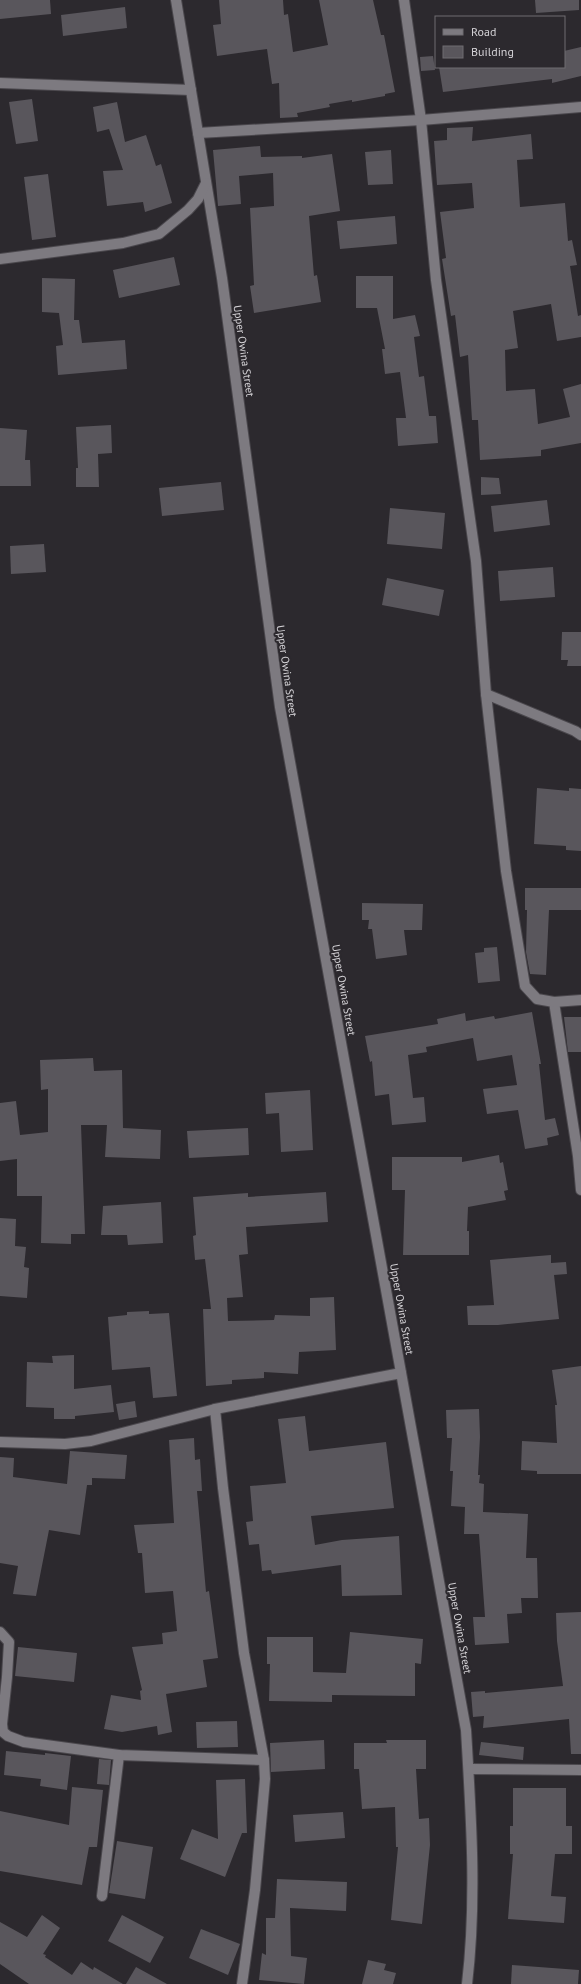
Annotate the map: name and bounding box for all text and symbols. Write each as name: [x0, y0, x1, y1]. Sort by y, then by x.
legend: [435, 16, 565, 68]
text: Road: [471, 24, 496, 39]
text: Building: [471, 44, 514, 59]
street label: Upper Owina Street: [231, 304, 257, 398]
street label: Upper Owina Street: [274, 624, 300, 718]
street label: Upper Owina Street: [329, 943, 359, 1037]
street label: Upper Owina Street: [387, 1262, 417, 1356]
street label: Upper Owina Street: [445, 1581, 475, 1675]

